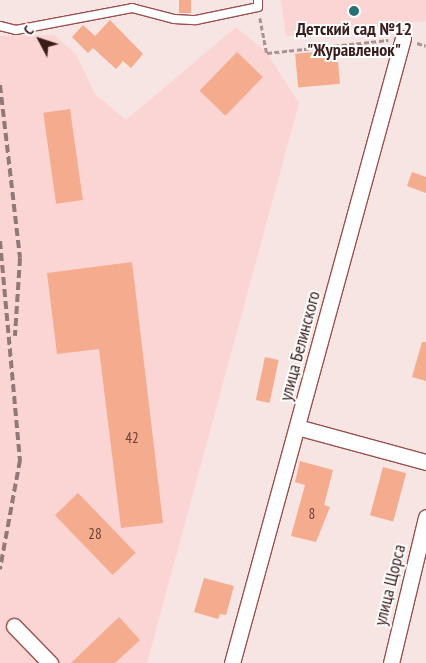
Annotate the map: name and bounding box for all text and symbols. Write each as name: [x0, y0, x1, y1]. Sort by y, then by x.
marker: Детский сад №12 "Журавленок": [348, 5, 360, 17]
north arrow: [15, 15, 65, 65]
place label: Детский сад №12 "Журавленок": [296, 19, 412, 62]
text: С: [20, 22, 37, 39]
street label: улица Белинского: [275, 289, 325, 403]
house number: 42: [125, 429, 139, 447]
house number: 8: [309, 505, 315, 523]
house number: 28: [88, 525, 102, 543]
street label: улица Щорса: [369, 542, 411, 628]

